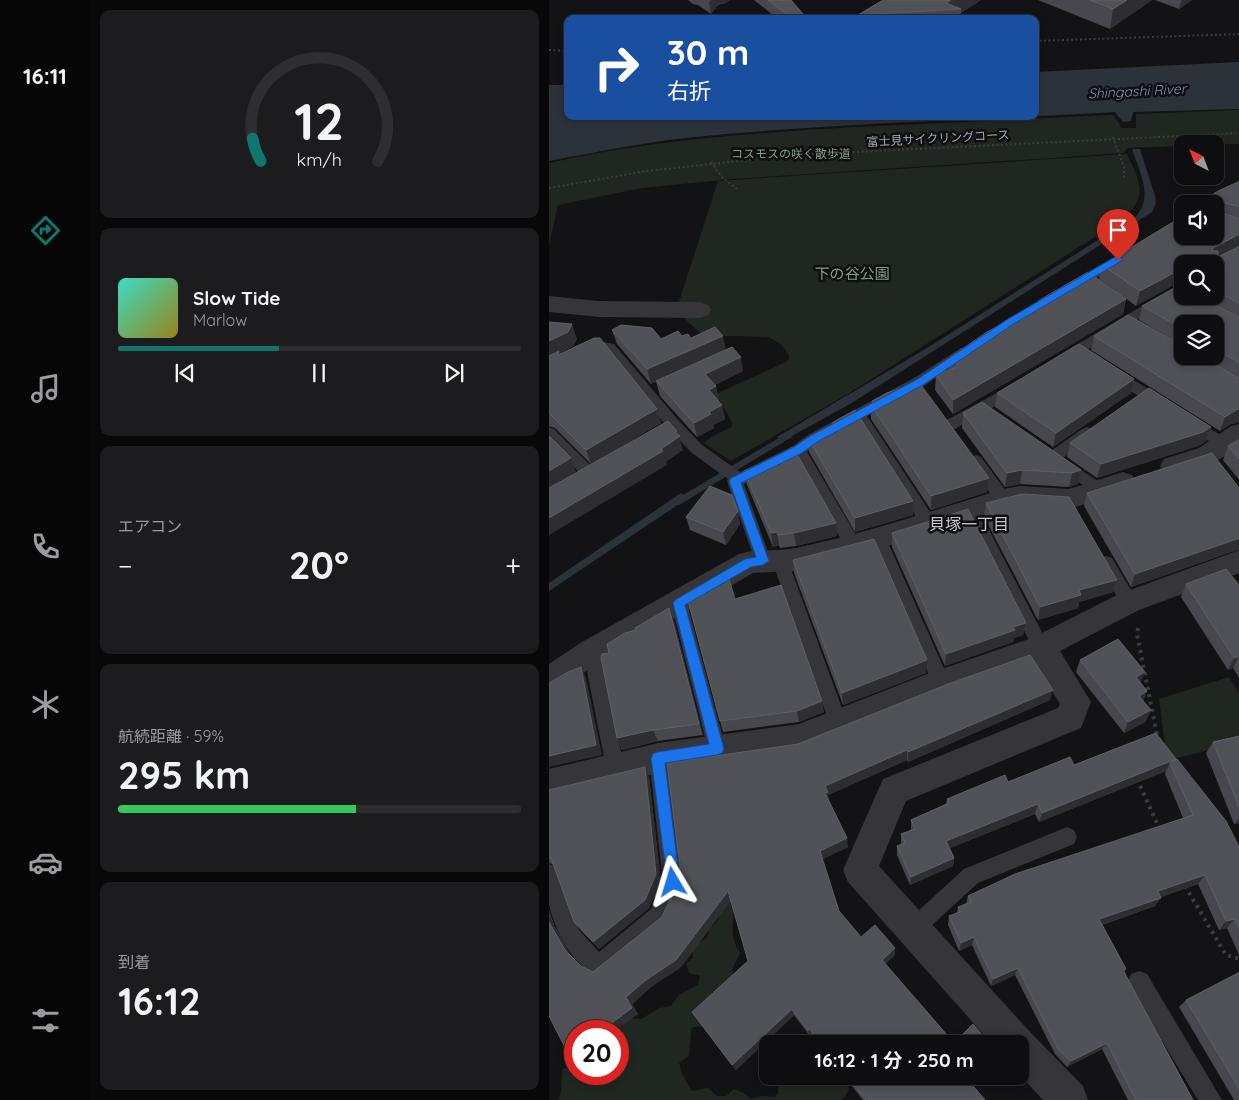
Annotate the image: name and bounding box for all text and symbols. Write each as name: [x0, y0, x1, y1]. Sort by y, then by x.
text: 30 m: [667, 30, 749, 74]
icon: right: [584, 35, 649, 100]
text: 16:11: [23, 62, 67, 90]
text: 右折: [667, 77, 711, 105]
water label: Shingashi River: [1087, 79, 1188, 103]
text: 12: [295, 88, 344, 153]
street label: 富士見サイクリングコース: [866, 127, 1010, 149]
north arrow: [1174, 135, 1224, 185]
map controls: [1174, 135, 1224, 365]
park label: コスモスの咲く散歩道: [731, 146, 851, 161]
text: km/h: [297, 148, 342, 170]
button: sound: [1174, 195, 1224, 245]
pin: [1097, 209, 1139, 260]
icon: directions: [28, 213, 63, 248]
icon: arrive: [1104, 216, 1132, 244]
button: search: [1174, 255, 1224, 305]
park label: 下の谷公園: [814, 264, 890, 283]
text: Slow Tide: [193, 286, 281, 310]
text: Marlow: [193, 310, 247, 330]
button: layers: [1174, 315, 1224, 365]
icon: previous: [171, 359, 199, 387]
icon: pause: [305, 359, 333, 387]
icon: next: [440, 359, 468, 387]
icon: music: [28, 371, 63, 406]
district label: 貝塚一丁目: [929, 514, 1009, 534]
text: エアコン: [118, 516, 182, 536]
icon: phone: [28, 529, 63, 564]
text: 20°: [289, 541, 349, 589]
text: −: [118, 548, 133, 583]
text: +: [505, 548, 521, 583]
icon: climate: [28, 687, 63, 722]
text: 航続距離 · 59%: [118, 726, 224, 746]
text: 295 km: [118, 751, 250, 799]
icon: car: [28, 845, 63, 880]
position arrow: [646, 855, 698, 907]
text: 到着: [118, 952, 150, 972]
text: 16:12: [118, 977, 201, 1025]
icon: filters: [28, 1003, 63, 1038]
speed limit sign: 20: [564, 1020, 629, 1085]
text: 16:12 · 1 分 · 250 m: [815, 1048, 973, 1072]

